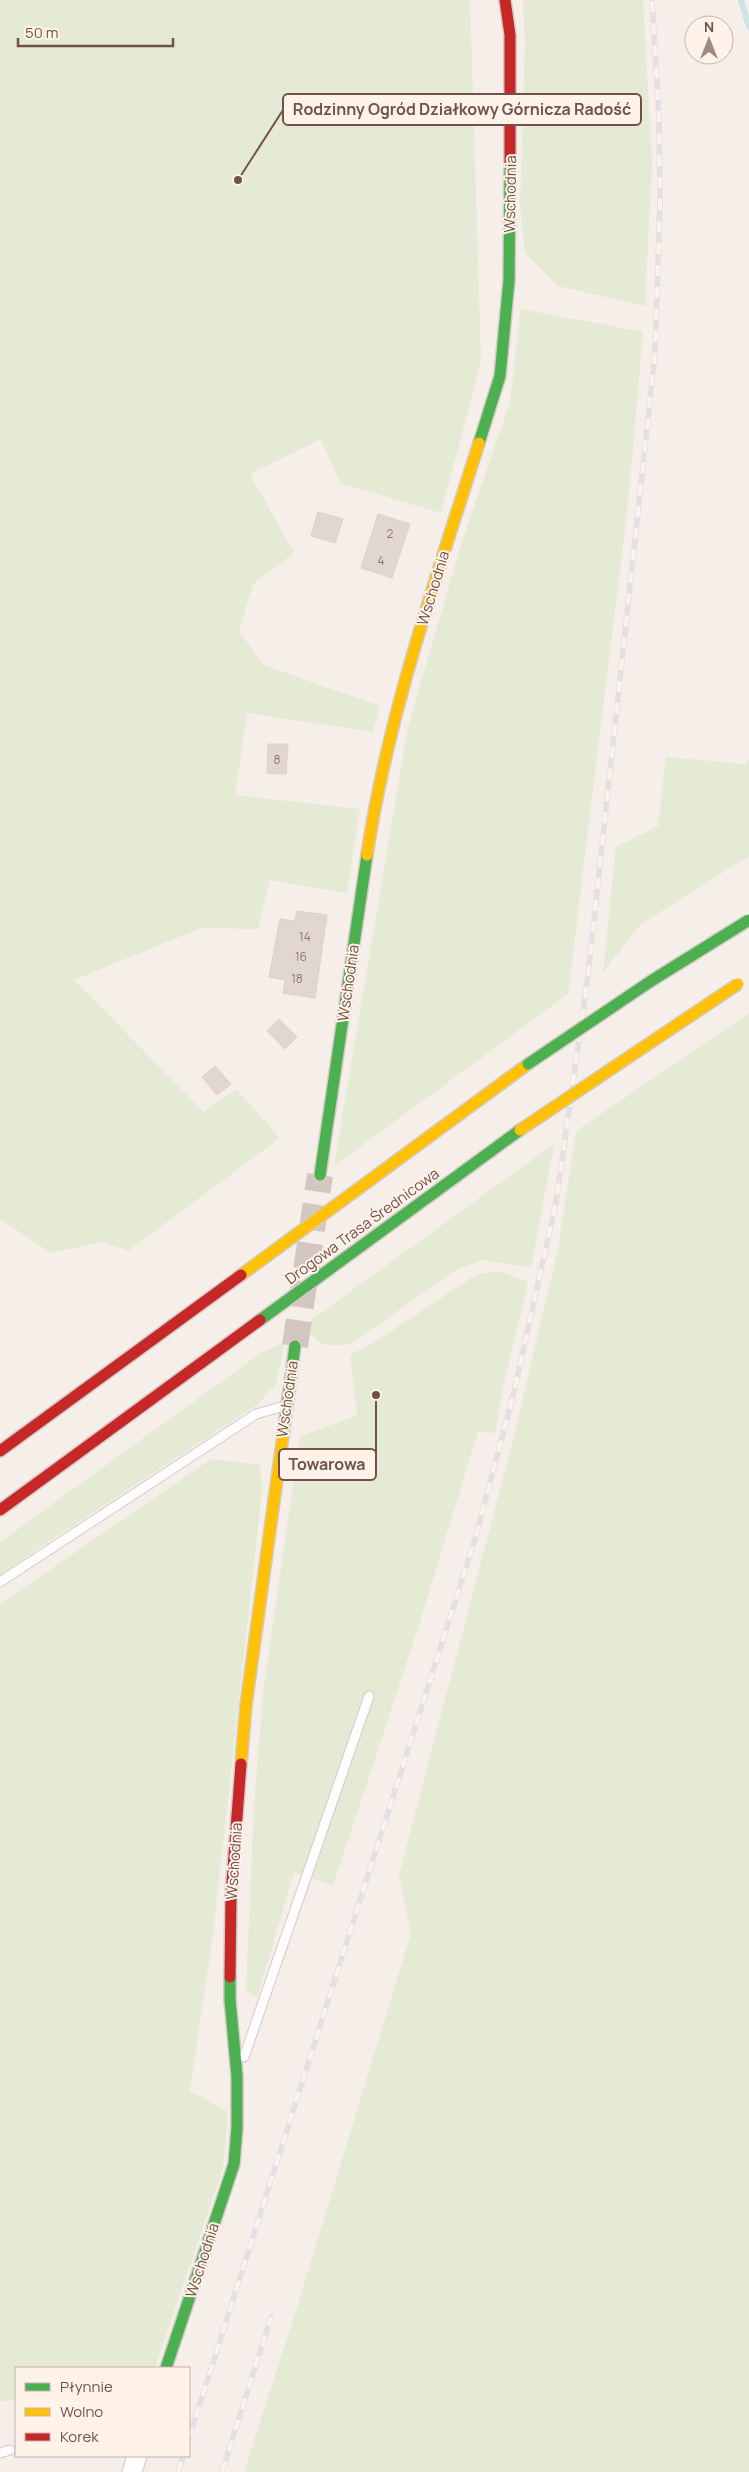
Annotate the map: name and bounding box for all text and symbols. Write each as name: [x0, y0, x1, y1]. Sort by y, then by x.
scale bar: [18, 15, 172, 47]
north arrow: [684, 15, 734, 65]
text: N: [704, 17, 714, 36]
text: 50 m: [25, 22, 59, 43]
callout: Rodzinny Ogród Działkowy Górnicza Radość: [283, 94, 641, 125]
text: Rodzinny Ogród Działkowy Górnicza Radość: [293, 98, 631, 120]
street label: Wschodnia: [499, 155, 521, 233]
house number: 2: [387, 525, 394, 542]
street label: Wschodnia: [412, 548, 454, 628]
house number: 4: [377, 552, 385, 569]
house number: 8: [274, 751, 281, 768]
house number: 14: [299, 928, 311, 945]
street label: Wschodnia: [332, 943, 364, 1023]
house number: 16: [295, 948, 307, 965]
house number: 18: [291, 970, 303, 987]
street label: Drogowa Trasa Średnicowa: [281, 1163, 443, 1289]
street label: Wschodnia: [271, 1359, 303, 1439]
callout: Towarowa: [279, 1449, 376, 1480]
text: Towarowa: [289, 1453, 365, 1475]
street label: Wschodnia: [221, 1822, 247, 1900]
street label: Wschodnia: [180, 2220, 224, 2300]
legend: [15, 2367, 190, 2457]
text: Płynnie: [60, 2376, 113, 2397]
text: Wolno: [60, 2401, 103, 2422]
text: Korek: [60, 2426, 99, 2447]

